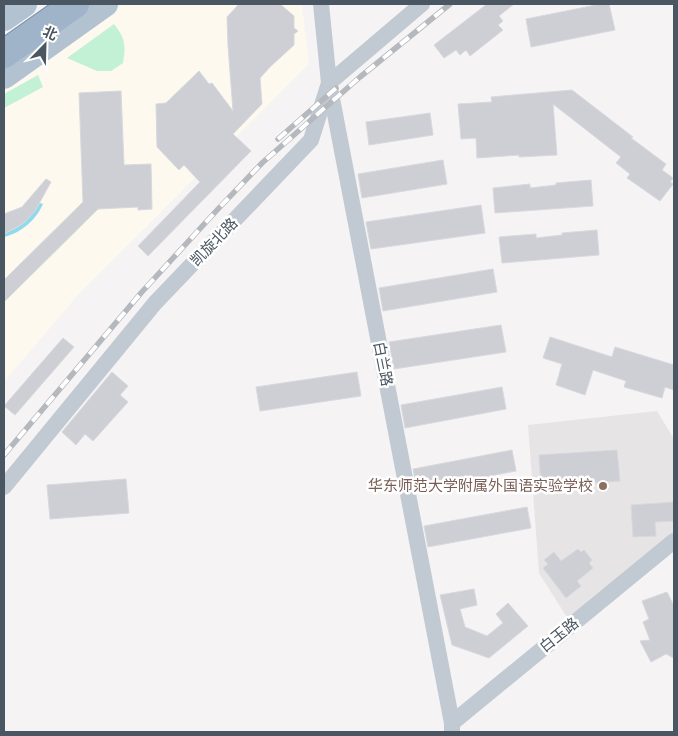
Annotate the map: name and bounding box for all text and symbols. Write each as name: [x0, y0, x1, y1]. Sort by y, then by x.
north arrow: [20, 20, 70, 70]
text: 北: [40, 22, 60, 44]
street label: 凯旋北路: [186, 213, 242, 271]
street label: 白兰路: [369, 340, 397, 388]
place label: 华东师范大学附属外国语实验学校: [368, 476, 593, 496]
marker: 华东师范大学附属外国语实验学校: [597, 480, 609, 492]
street label: 白玉路: [535, 613, 583, 657]

